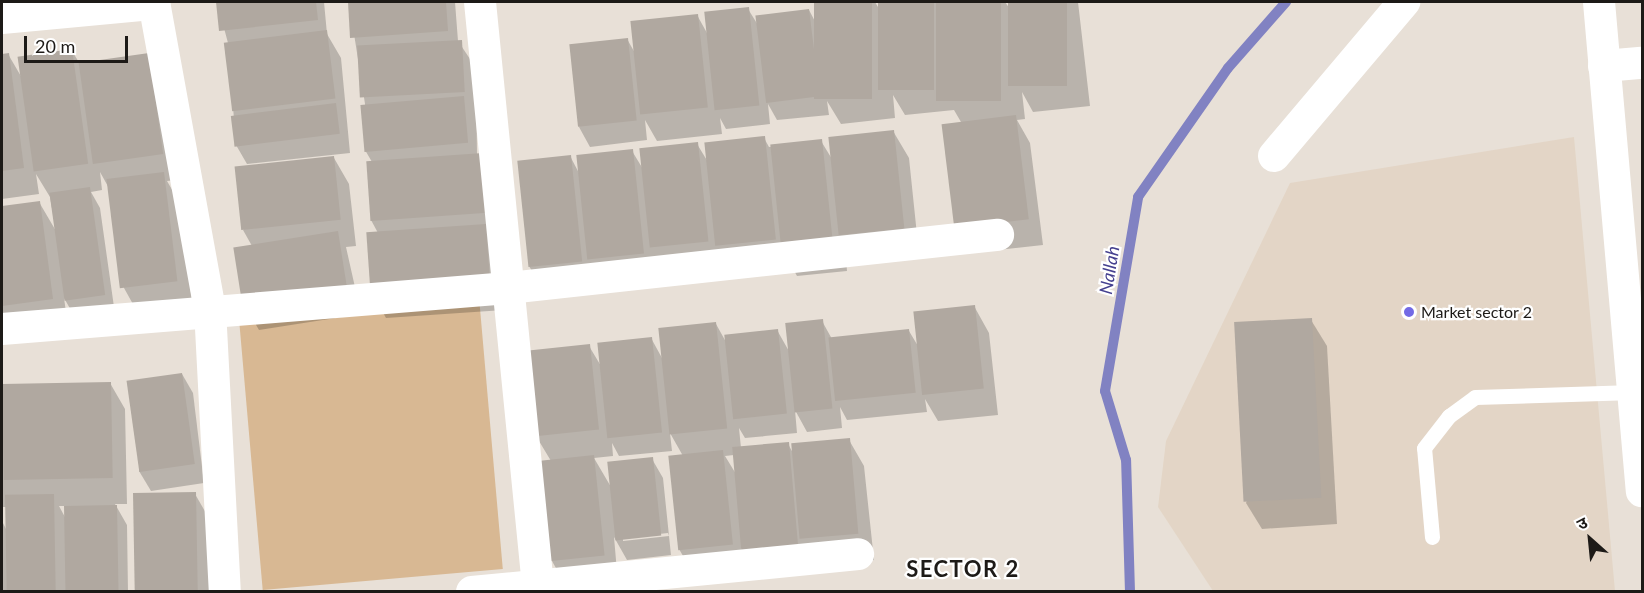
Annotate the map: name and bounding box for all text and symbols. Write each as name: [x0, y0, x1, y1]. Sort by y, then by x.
scale bar: [27, 24, 130, 62]
text: 20 m: [35, 35, 75, 57]
water label: Nallah: [1095, 244, 1123, 296]
place label: Market sector 2: [1421, 302, 1532, 322]
marker: Market sector 2: [1402, 305, 1416, 319]
north arrow: [1560, 509, 1620, 569]
text: उ: [1573, 512, 1590, 533]
district label: SECTOR 2: [906, 556, 1020, 582]

